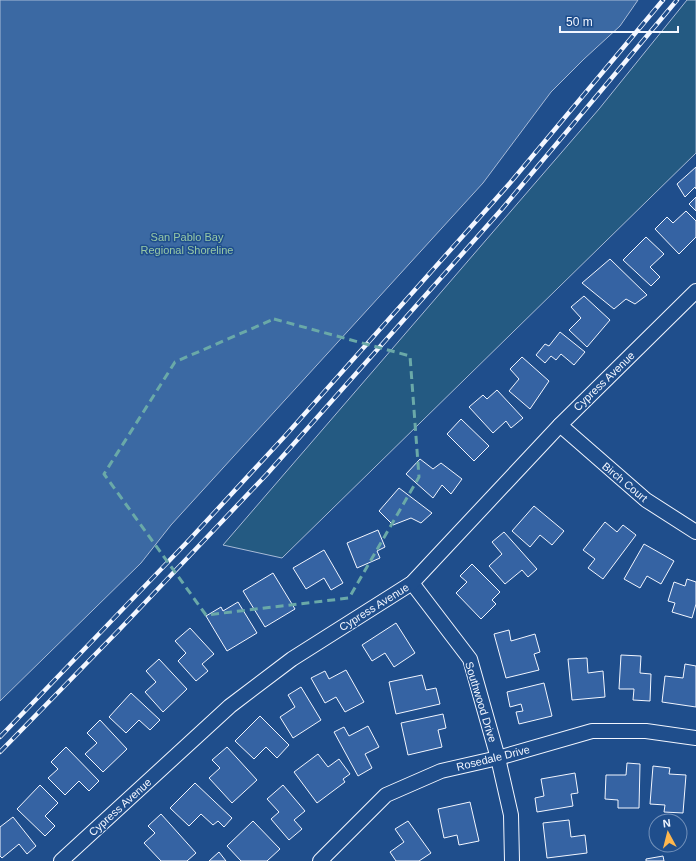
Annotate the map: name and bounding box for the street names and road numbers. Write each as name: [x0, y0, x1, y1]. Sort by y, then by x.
street label: Cypress Avenue: [571, 349, 637, 413]
street label: Birch Court: [600, 460, 650, 504]
street label: Cypress Avenue: [337, 581, 411, 633]
street label: Southwood Drive: [463, 660, 499, 744]
street label: Rosedale Drive: [455, 743, 531, 773]
street label: Cypress Avenue: [86, 776, 154, 838]

